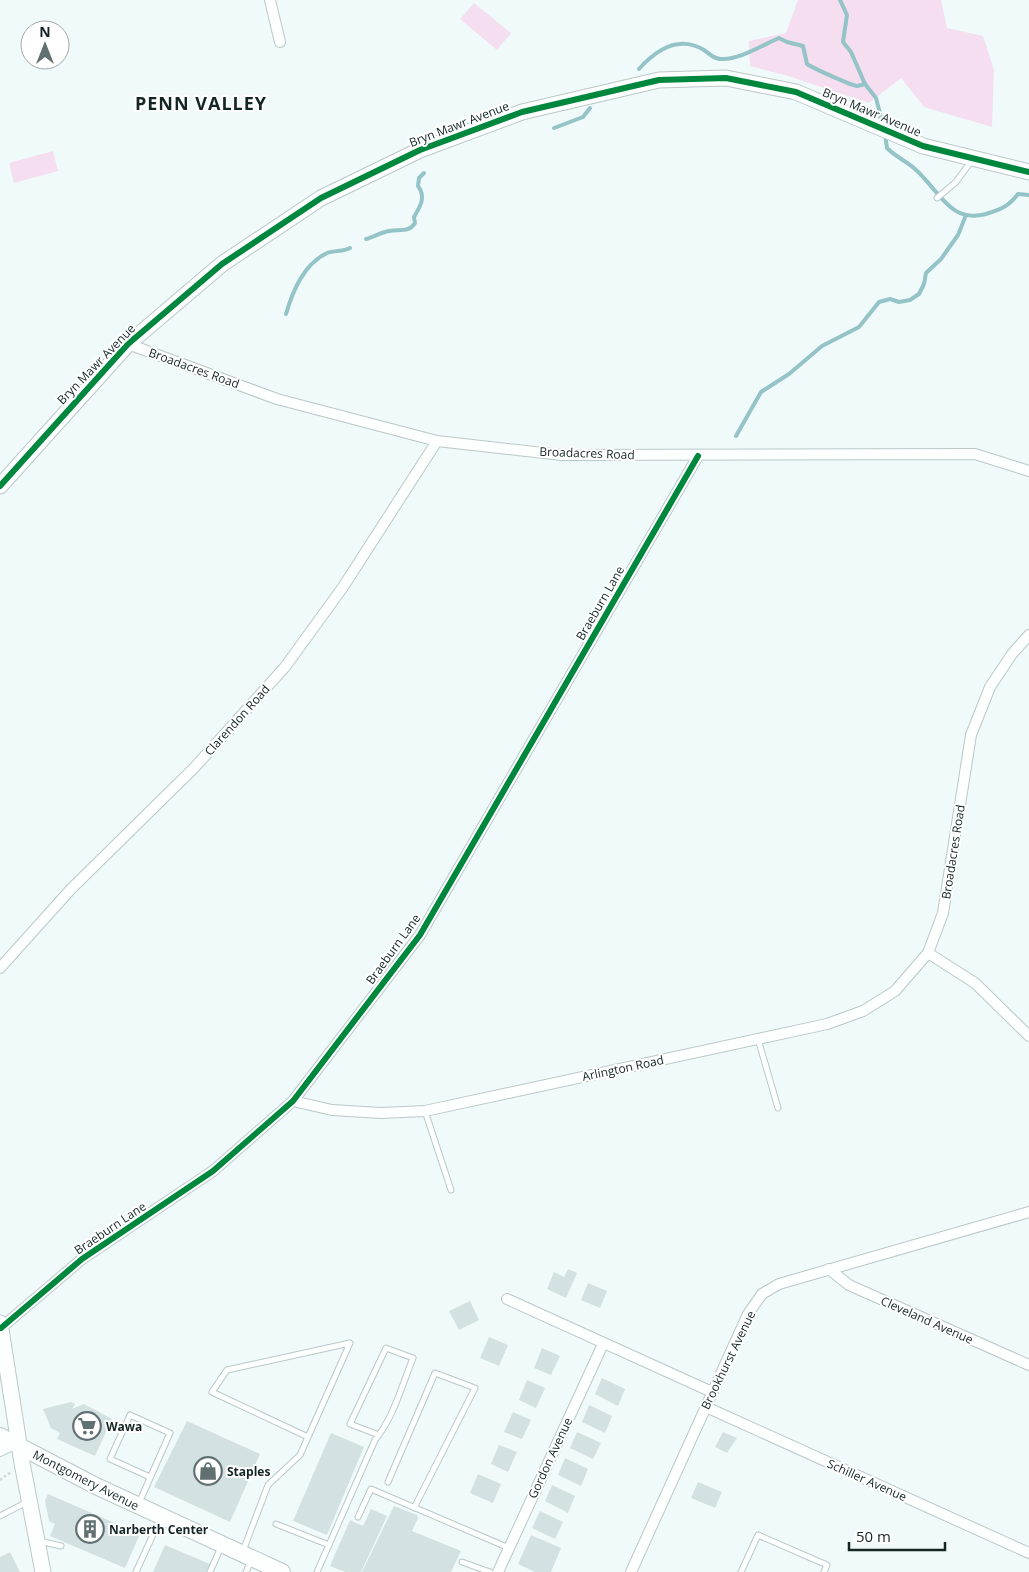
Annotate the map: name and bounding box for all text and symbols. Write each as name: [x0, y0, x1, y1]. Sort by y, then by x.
north arrow: [20, 20, 70, 70]
text: N: [39, 22, 51, 41]
street label: Bryn Mawr Avenue: [820, 84, 924, 141]
district label: PENN VALLEY: [135, 91, 267, 115]
street label: Bryn Mawr Avenue: [407, 97, 512, 151]
street label: Bryn Mawr Avenue: [53, 320, 139, 408]
street label: Broadacres Road: [146, 344, 242, 392]
street label: Broadacres Road: [539, 443, 635, 463]
street label: Braeburn Lane: [572, 563, 628, 643]
street label: Clarendon Road: [201, 681, 273, 759]
street label: Broadacres Road: [937, 804, 969, 900]
street label: Braeburn Lane: [362, 910, 424, 988]
street label: Arlington Road: [581, 1051, 665, 1085]
street label: Braeburn Lane: [71, 1198, 149, 1258]
street label: Cleveland Avenue: [878, 1292, 976, 1348]
street label: Brookhurst Avenue: [697, 1308, 759, 1412]
supermarket icon: Wawa: [72, 1411, 102, 1441]
street label: Gordon Avenue: [524, 1414, 576, 1501]
place label: Wawa: [106, 1418, 142, 1435]
street label: Montgomery Avenue: [30, 1446, 142, 1514]
street label: Schiller Avenue: [825, 1455, 910, 1505]
shop icon: Staples: [193, 1456, 223, 1486]
place label: Staples: [227, 1463, 270, 1480]
building icon: Narberth Center: [75, 1514, 105, 1544]
scale bar: [849, 1520, 945, 1552]
place label: Narberth Center: [109, 1521, 209, 1538]
text: 50 m: [856, 1526, 891, 1546]

